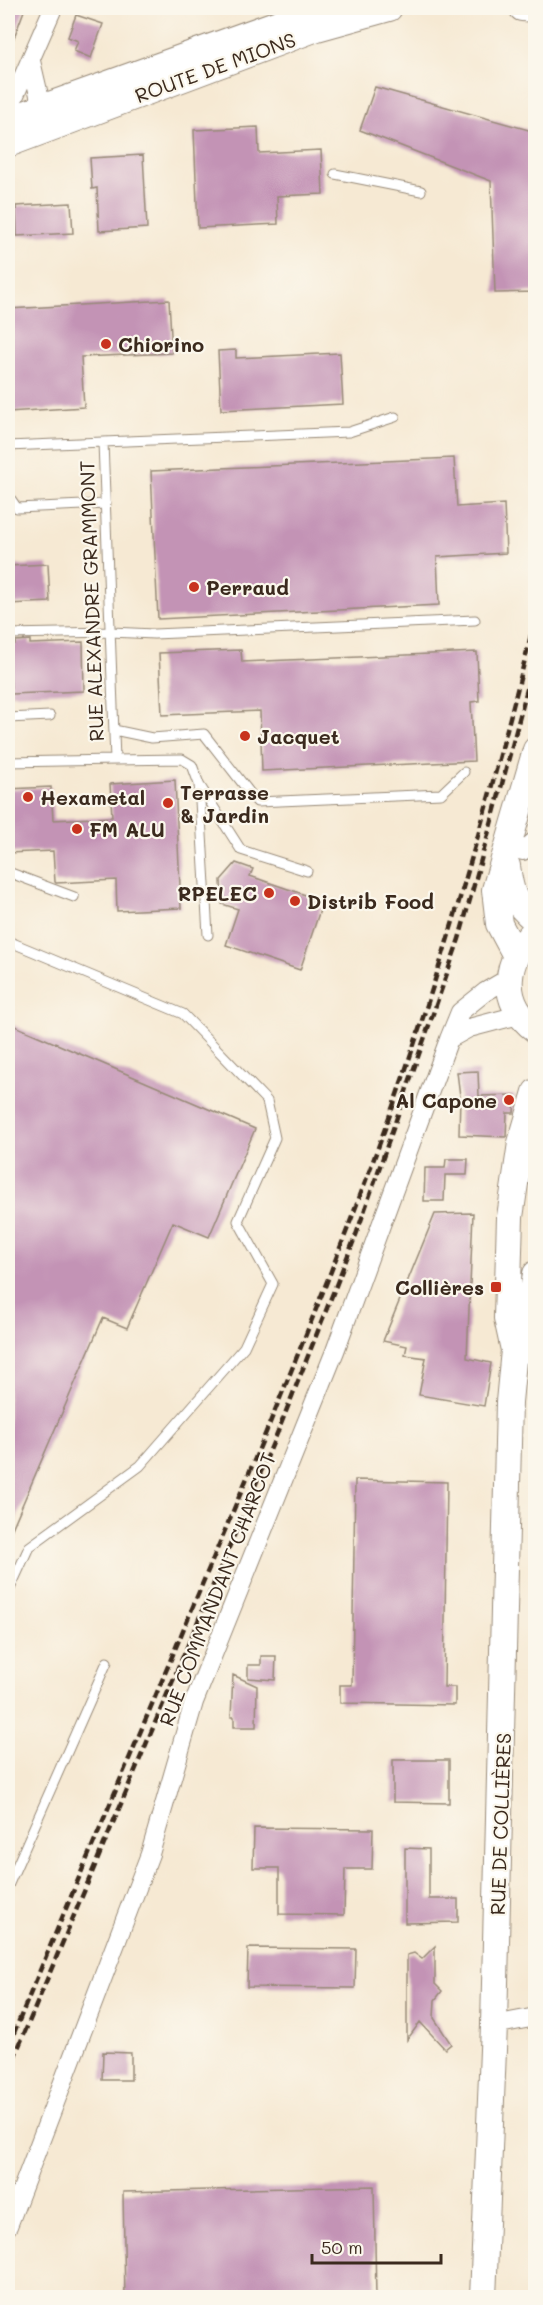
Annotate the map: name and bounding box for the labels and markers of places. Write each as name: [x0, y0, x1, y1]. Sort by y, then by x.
place label: Chiorino: [118, 331, 204, 357]
marker: Chiorino: [99, 337, 113, 351]
place label: Perraud: [206, 574, 289, 600]
marker: Perraud: [187, 580, 201, 594]
place label: Jacquet: [257, 723, 340, 749]
marker: Jacquet: [238, 729, 252, 743]
place label: Terrasse & Jardin: [180, 779, 269, 828]
place label: Hexametal: [40, 784, 145, 810]
marker: Hexametal: [21, 790, 35, 804]
marker: Terrasse & Jardin: [161, 796, 175, 810]
place label: FM ALU: [89, 816, 165, 842]
marker: FM ALU: [70, 822, 84, 836]
place label: RPELEC: [177, 880, 257, 906]
marker: RPELEC: [262, 886, 276, 900]
place label: Distrib Food: [307, 888, 434, 914]
marker: Distrib Food: [288, 894, 302, 908]
place label: Al Capone: [395, 1087, 497, 1113]
marker: Al Capone: [502, 1093, 516, 1107]
place label: Collières: [395, 1274, 484, 1300]
marker: Collières: [489, 1280, 503, 1294]

